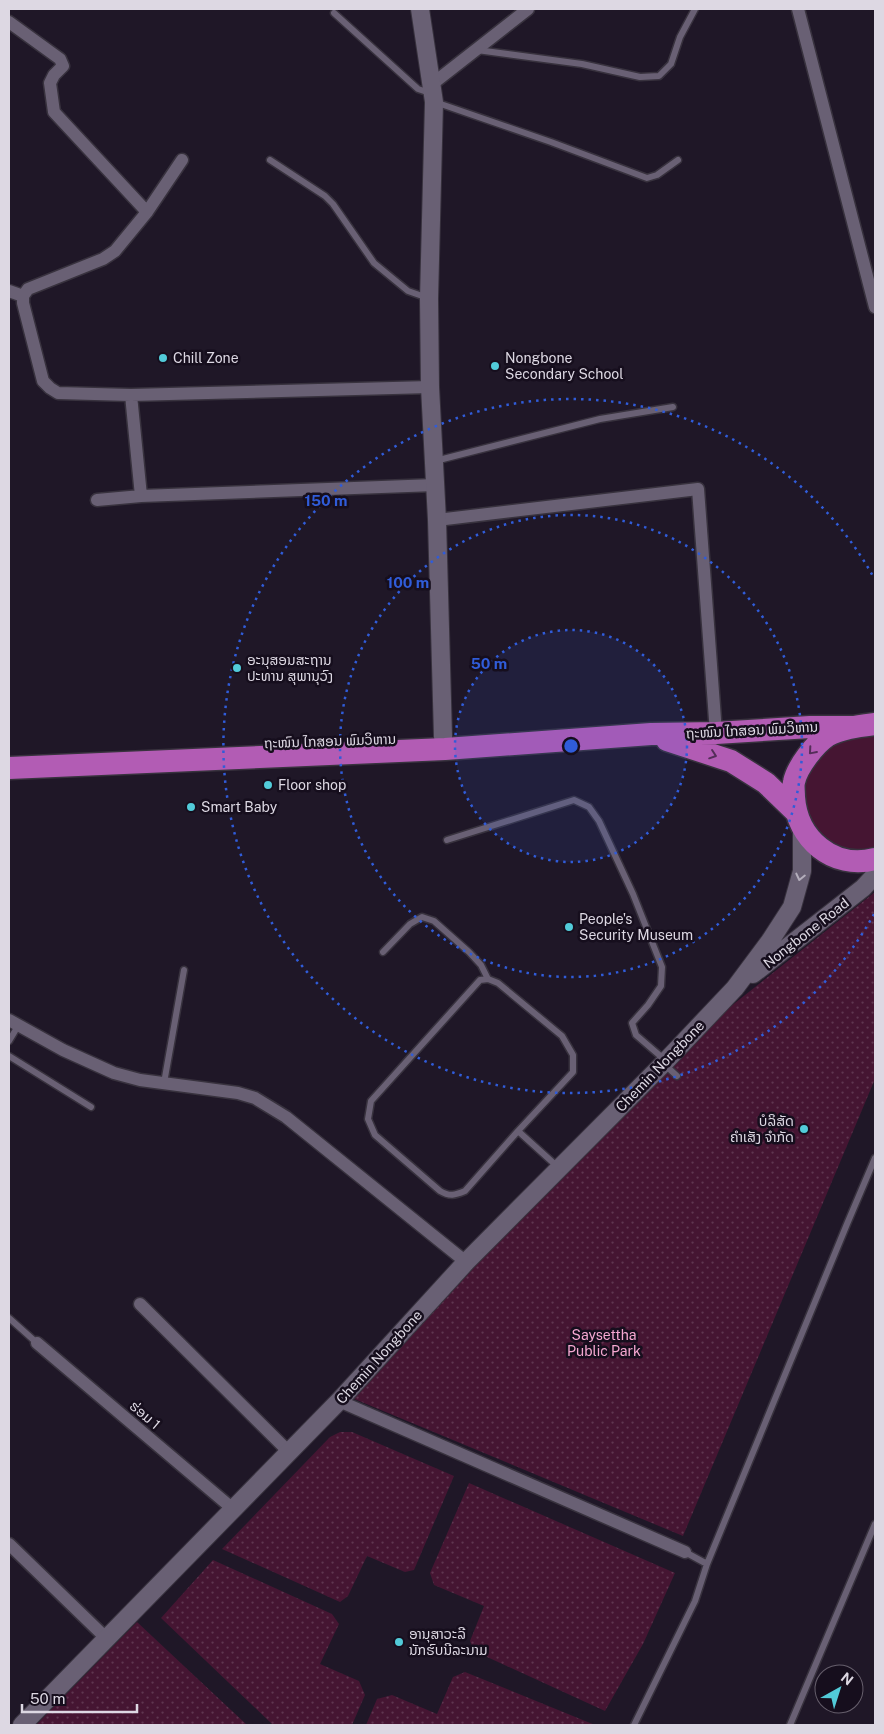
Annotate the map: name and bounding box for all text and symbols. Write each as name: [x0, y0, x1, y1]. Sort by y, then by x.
place label: Chill Zone: [173, 350, 239, 366]
place label: Nongbone Secondary School: [505, 350, 624, 382]
marker: Chill Zone: [157, 352, 169, 364]
marker: Nongbone Secondary School: [489, 360, 501, 372]
text: 150 m: [304, 492, 348, 509]
text: 100 m: [387, 574, 429, 591]
place label: ອະນຸສອນສະຖານ ປະທານ ສຸພານຸວົງ: [247, 652, 333, 685]
text: 50 m: [471, 655, 507, 672]
marker: ອະນຸສອນສະຖານ ປະທານ ສຸພານຸວົງ: [231, 662, 243, 674]
street label: ຖະໜົນ ໄກສອນ ພົມວິຫານ: [685, 719, 819, 741]
street label: ຖະໜົນ ໄກສອນ ພົມວິຫານ: [264, 731, 396, 751]
centre of rings: [562, 737, 580, 755]
one-way arrow: [809, 746, 818, 755]
one-way arrow: [709, 749, 717, 759]
place label: Floor shop: [278, 777, 346, 793]
marker: Floor shop: [262, 779, 274, 791]
place label: Smart Baby: [201, 799, 278, 815]
marker: Smart Baby: [185, 801, 197, 813]
one-way arrow: [795, 872, 806, 881]
street label: Nongbone Road: [760, 895, 852, 971]
place label: People's Security Museum: [579, 911, 693, 943]
marker: People's Security Museum: [563, 921, 575, 933]
street label: Chemin Nongbone: [612, 1017, 708, 1115]
place label: ບໍລິສັດ ຄຳເສັງ ຈຳກັດ: [730, 1113, 794, 1145]
marker: ບໍລິສັດ ຄຳເສັງ ຈຳກັດ: [798, 1123, 810, 1135]
street label: Chemin Nongbone: [333, 1307, 425, 1407]
park label: Saysettha Public Park: [567, 1327, 641, 1359]
street label: ຮ່ອມ 1: [126, 1398, 164, 1432]
place label: ອານຸສາວະລີ ນັກຮົບນີລະນາມ: [409, 1626, 488, 1658]
marker: ອານຸສາວະລີ ນັກຮົບນີລະນາມ: [393, 1636, 405, 1648]
north arrow: [814, 1664, 864, 1714]
text: N: [838, 1669, 856, 1689]
scale bar: [22, 1682, 138, 1714]
text: 50 m: [30, 1690, 65, 1707]

